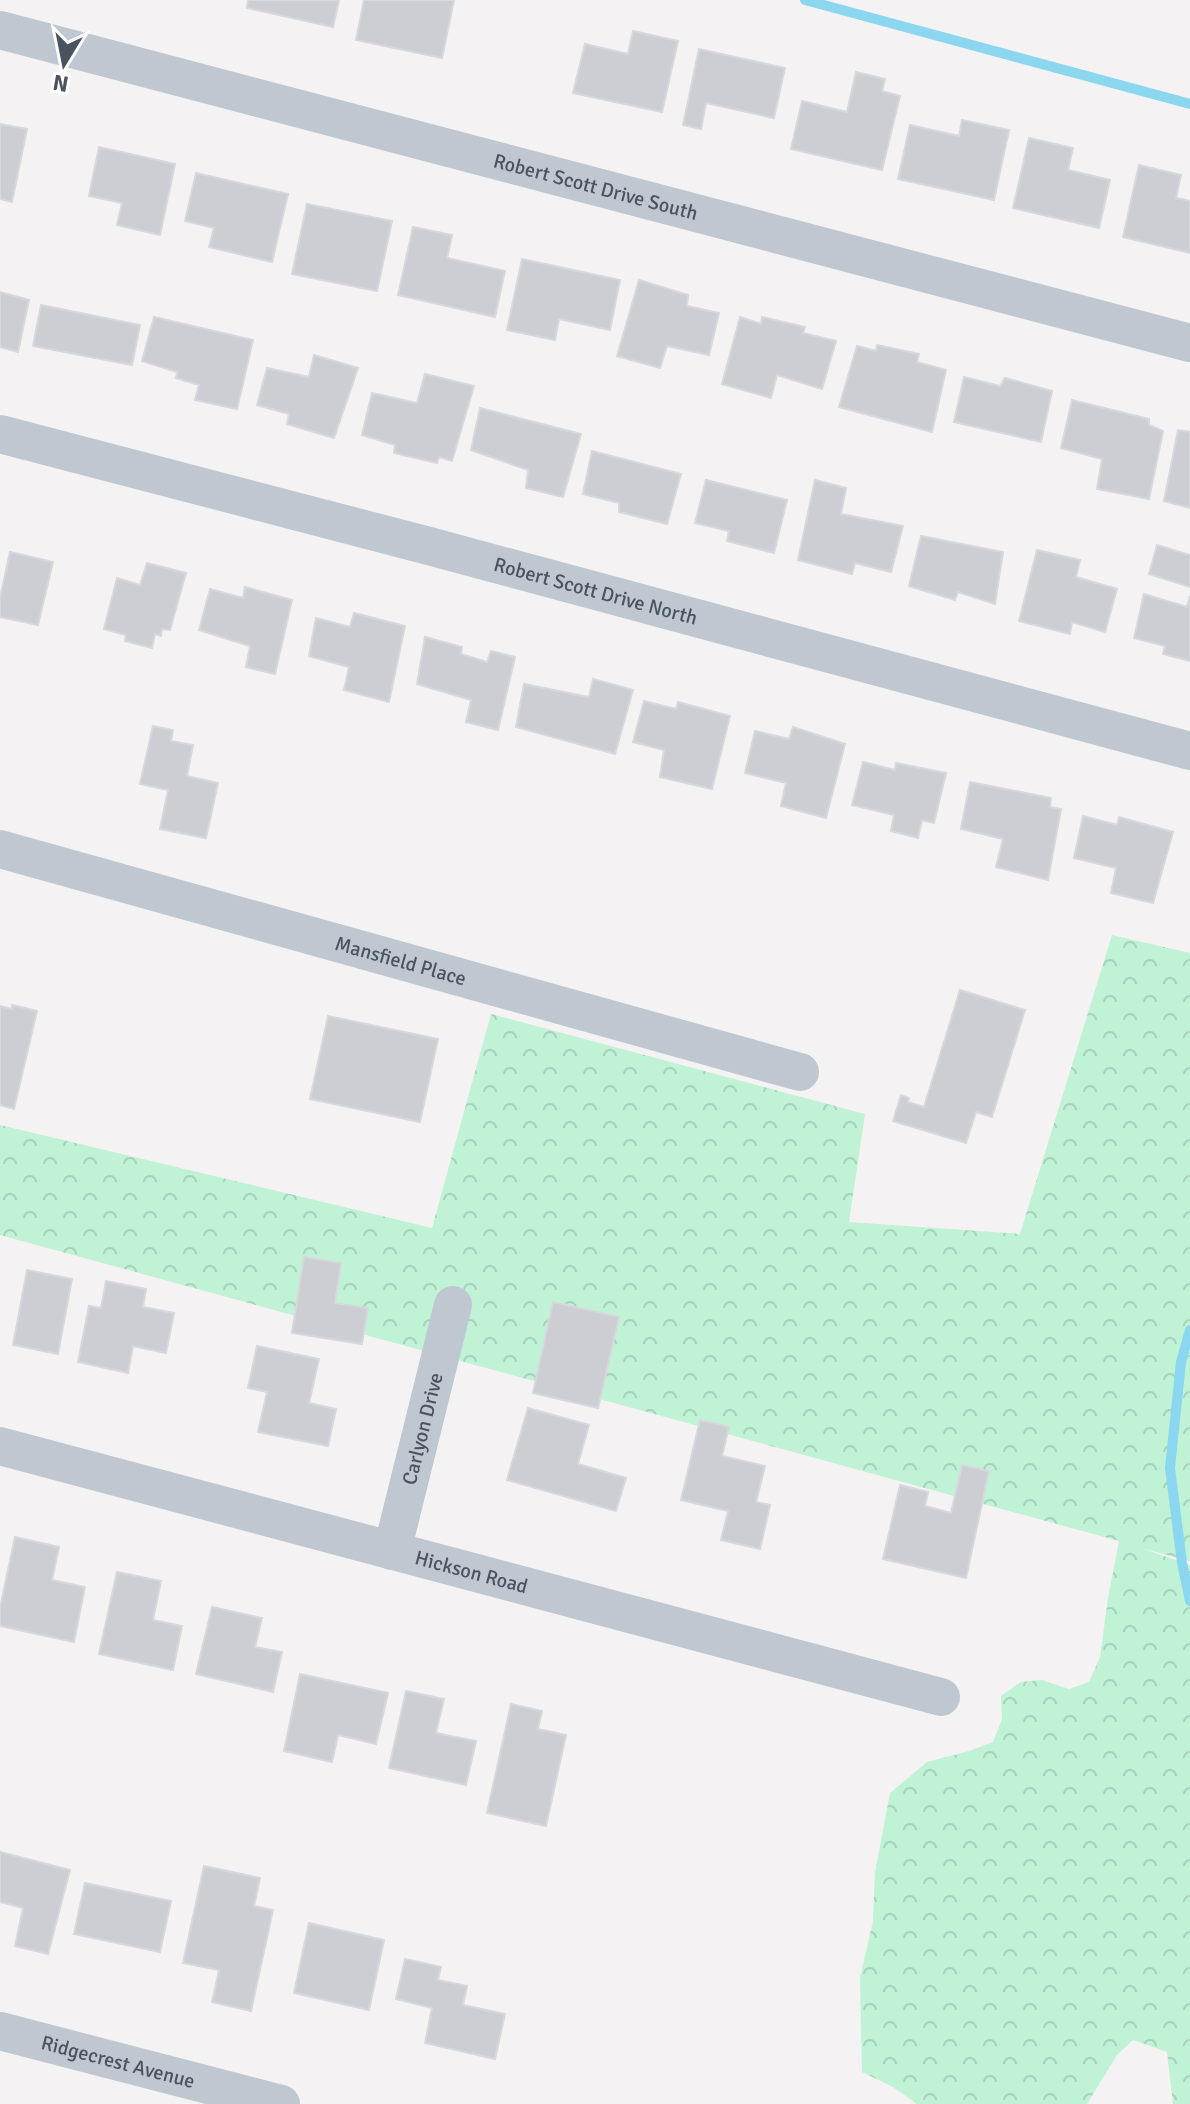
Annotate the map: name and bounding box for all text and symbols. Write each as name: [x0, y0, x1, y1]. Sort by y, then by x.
north arrow: [24, 24, 104, 104]
text: N: [51, 69, 70, 98]
street label: Robert Scott Drive South: [491, 148, 701, 226]
street label: Robert Scott Drive North: [491, 552, 700, 631]
street label: Mansfield Place: [332, 931, 469, 991]
street label: Carlyon Drive: [397, 1370, 449, 1488]
street label: Hickson Road: [412, 1545, 531, 1599]
street label: Ridgecrest Avenue: [38, 2030, 197, 2094]

